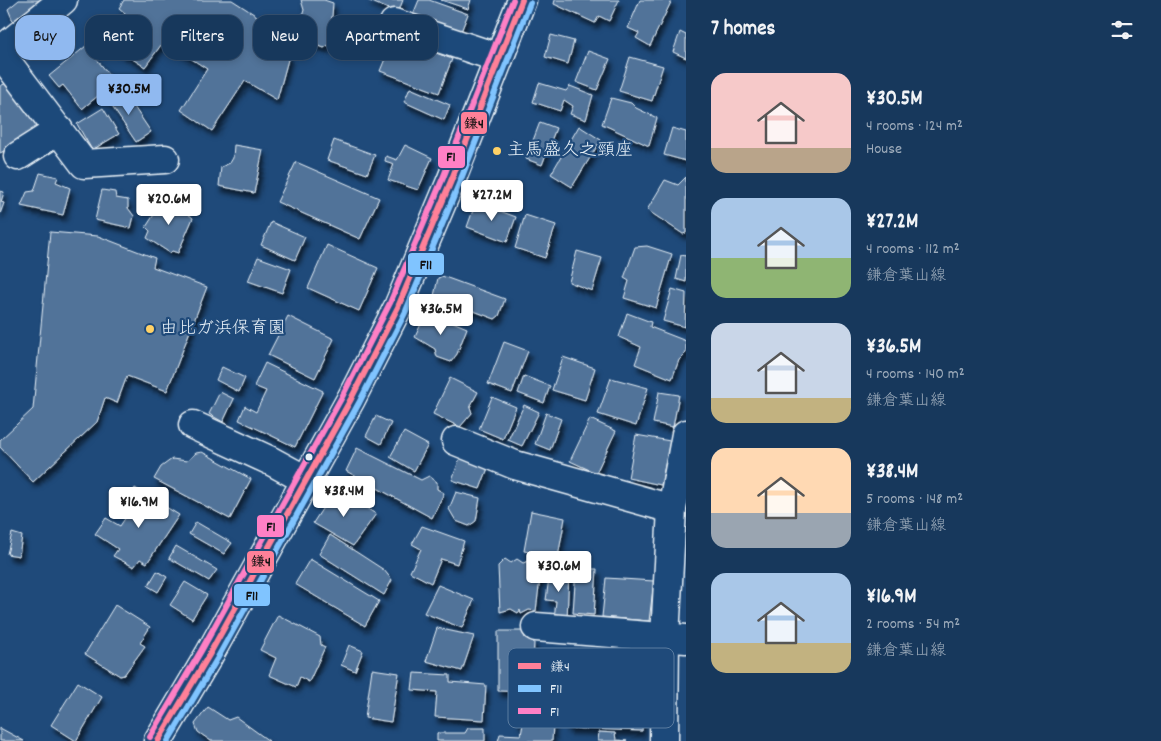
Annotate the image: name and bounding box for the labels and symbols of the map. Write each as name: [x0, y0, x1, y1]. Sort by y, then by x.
pin: ¥30.5M: [88, 74, 170, 116]
line badge: 鎌4: [460, 111, 488, 135]
text: 鎌4: [464, 115, 484, 135]
place label: 主馬盛久之頸座: [507, 139, 633, 164]
line badge: F1: [437, 145, 466, 169]
marker: 主馬盛久之頸座: [491, 145, 503, 157]
text: F1: [446, 148, 456, 168]
pin: ¥27.2M: [451, 180, 533, 222]
pin: ¥20.6M: [128, 184, 210, 226]
line badge: F11: [407, 252, 445, 276]
text: F11: [420, 256, 432, 276]
pin: ¥36.5M: [400, 294, 482, 336]
place label: 由比ガ浜保育園: [160, 317, 286, 342]
marker: 由比ガ浜保育園: [144, 323, 156, 335]
unlabelled marker: [304, 452, 314, 462]
pin: ¥38.4M: [303, 476, 385, 518]
pin: ¥16.9M: [98, 486, 180, 529]
line badge: F1: [256, 514, 285, 538]
text: F1: [266, 518, 276, 538]
line badge: 鎌4: [246, 550, 275, 574]
pin: ¥30.6M: [518, 550, 600, 593]
text: 鎌4: [251, 553, 271, 573]
line badge: F11: [233, 583, 271, 607]
text: F11: [246, 587, 258, 607]
legend: [508, 648, 674, 728]
text: 鎌4: [550, 658, 570, 678]
text: F11: [550, 680, 562, 700]
text: F1: [550, 703, 559, 723]

